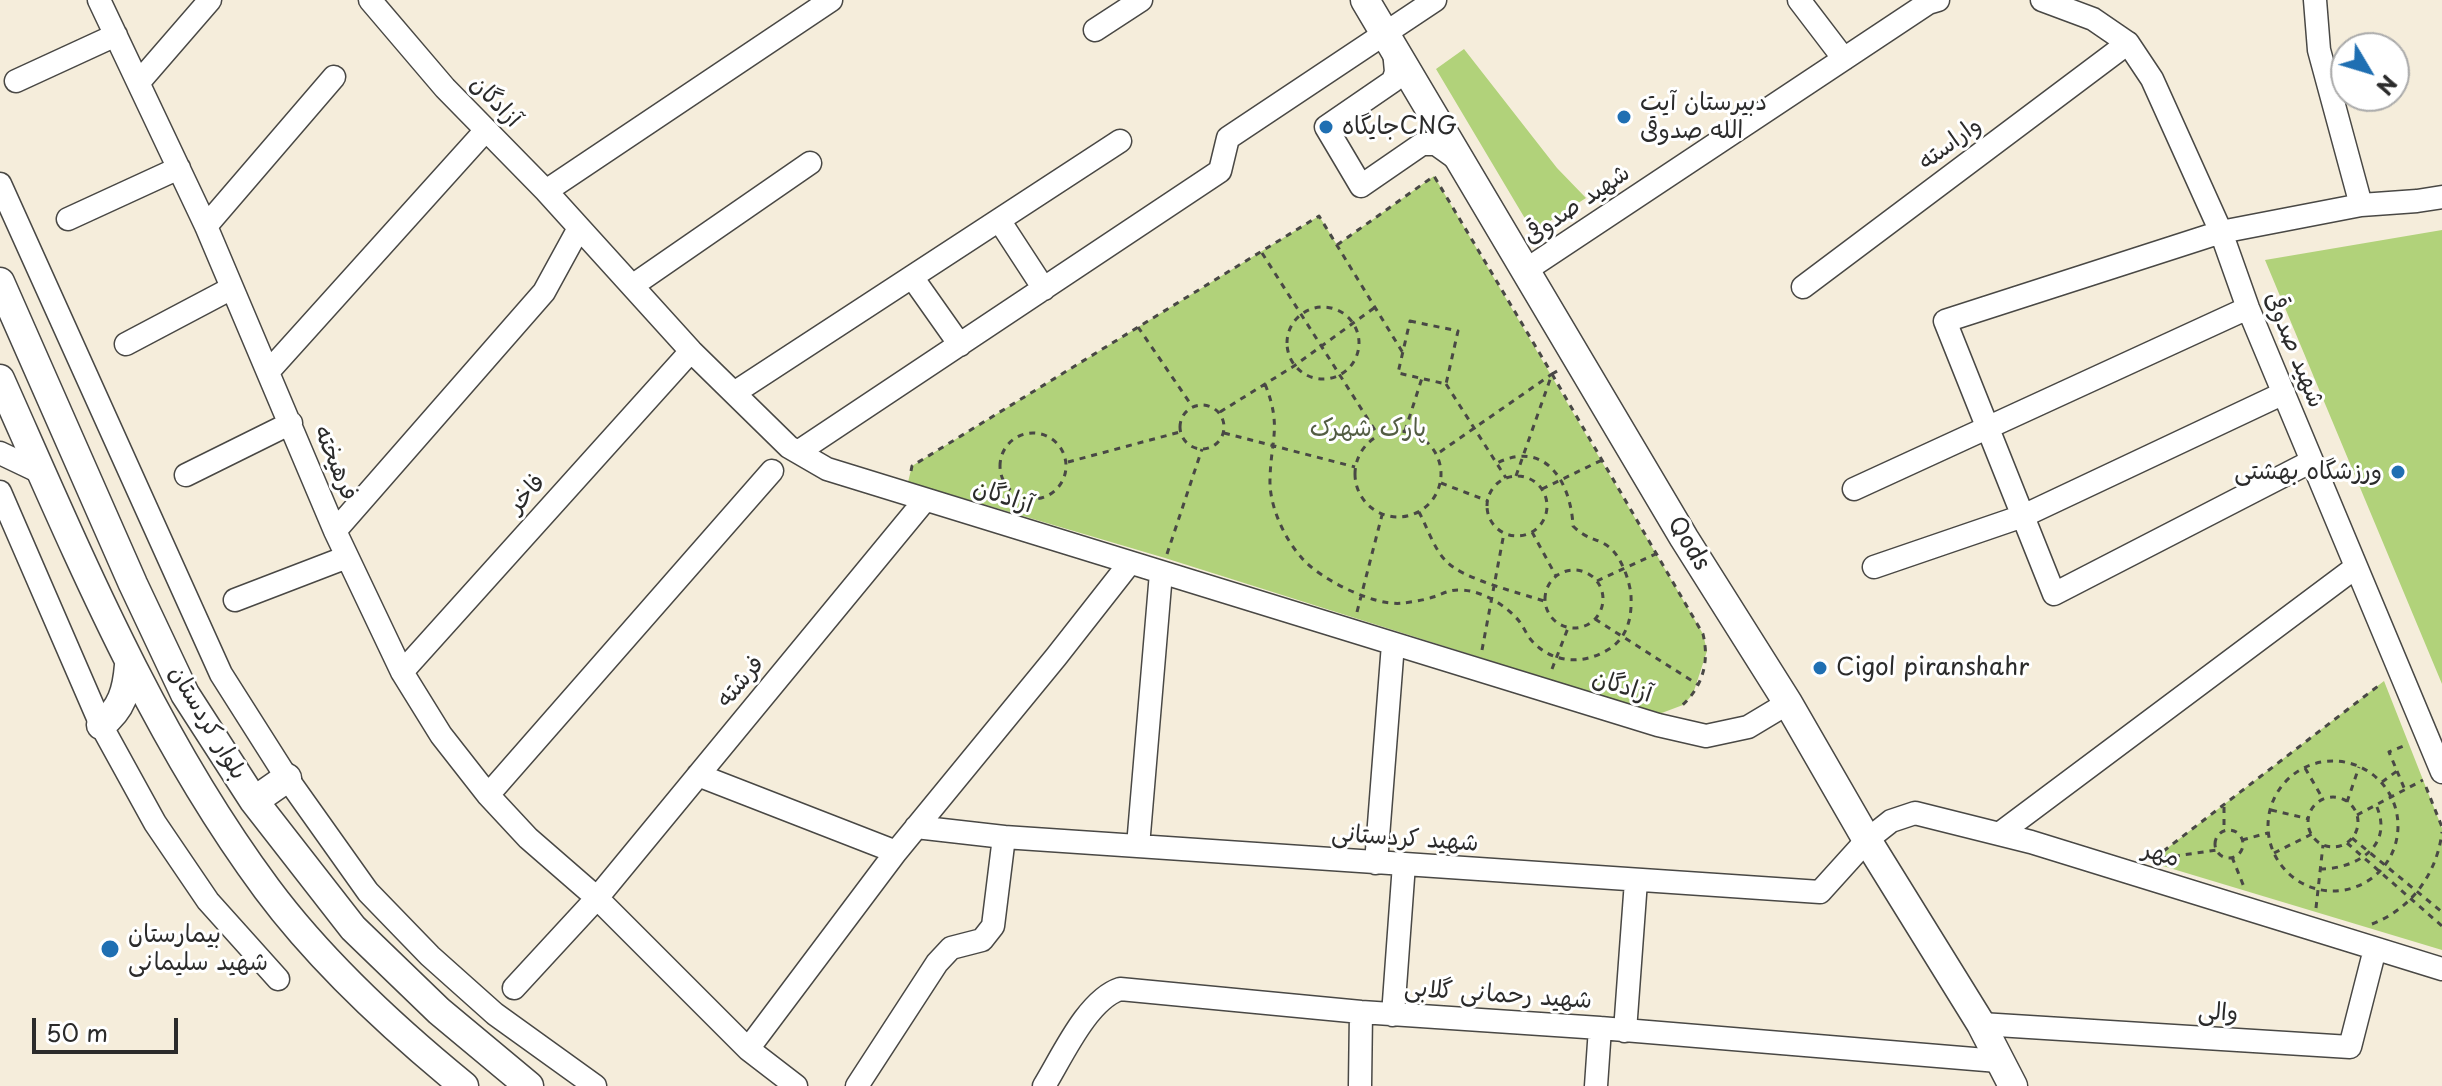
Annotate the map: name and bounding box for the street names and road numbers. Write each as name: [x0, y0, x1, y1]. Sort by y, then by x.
street label: آزادگان: [463, 70, 527, 134]
street label: واراسته: [1913, 111, 1987, 177]
street label: شهید صدوقی: [1518, 159, 1636, 251]
street label: شهید صدوقی: [2258, 288, 2330, 412]
street label: فرهیخته: [307, 421, 363, 505]
street label: فاخر: [502, 468, 552, 520]
street label: آزادگان: [969, 474, 1037, 520]
street label: Qods: [1660, 512, 1716, 576]
street label: فرشته: [711, 650, 771, 714]
street label: بلوار کردستان: [162, 661, 252, 785]
street label: آزادگان: [1588, 664, 1656, 710]
street label: شهید کردستانی: [1330, 819, 1480, 859]
street label: مهر: [2139, 836, 2183, 874]
street label: شهید رحمانی گلابی: [1403, 974, 1593, 1016]
street label: والی: [2197, 998, 2239, 1028]

